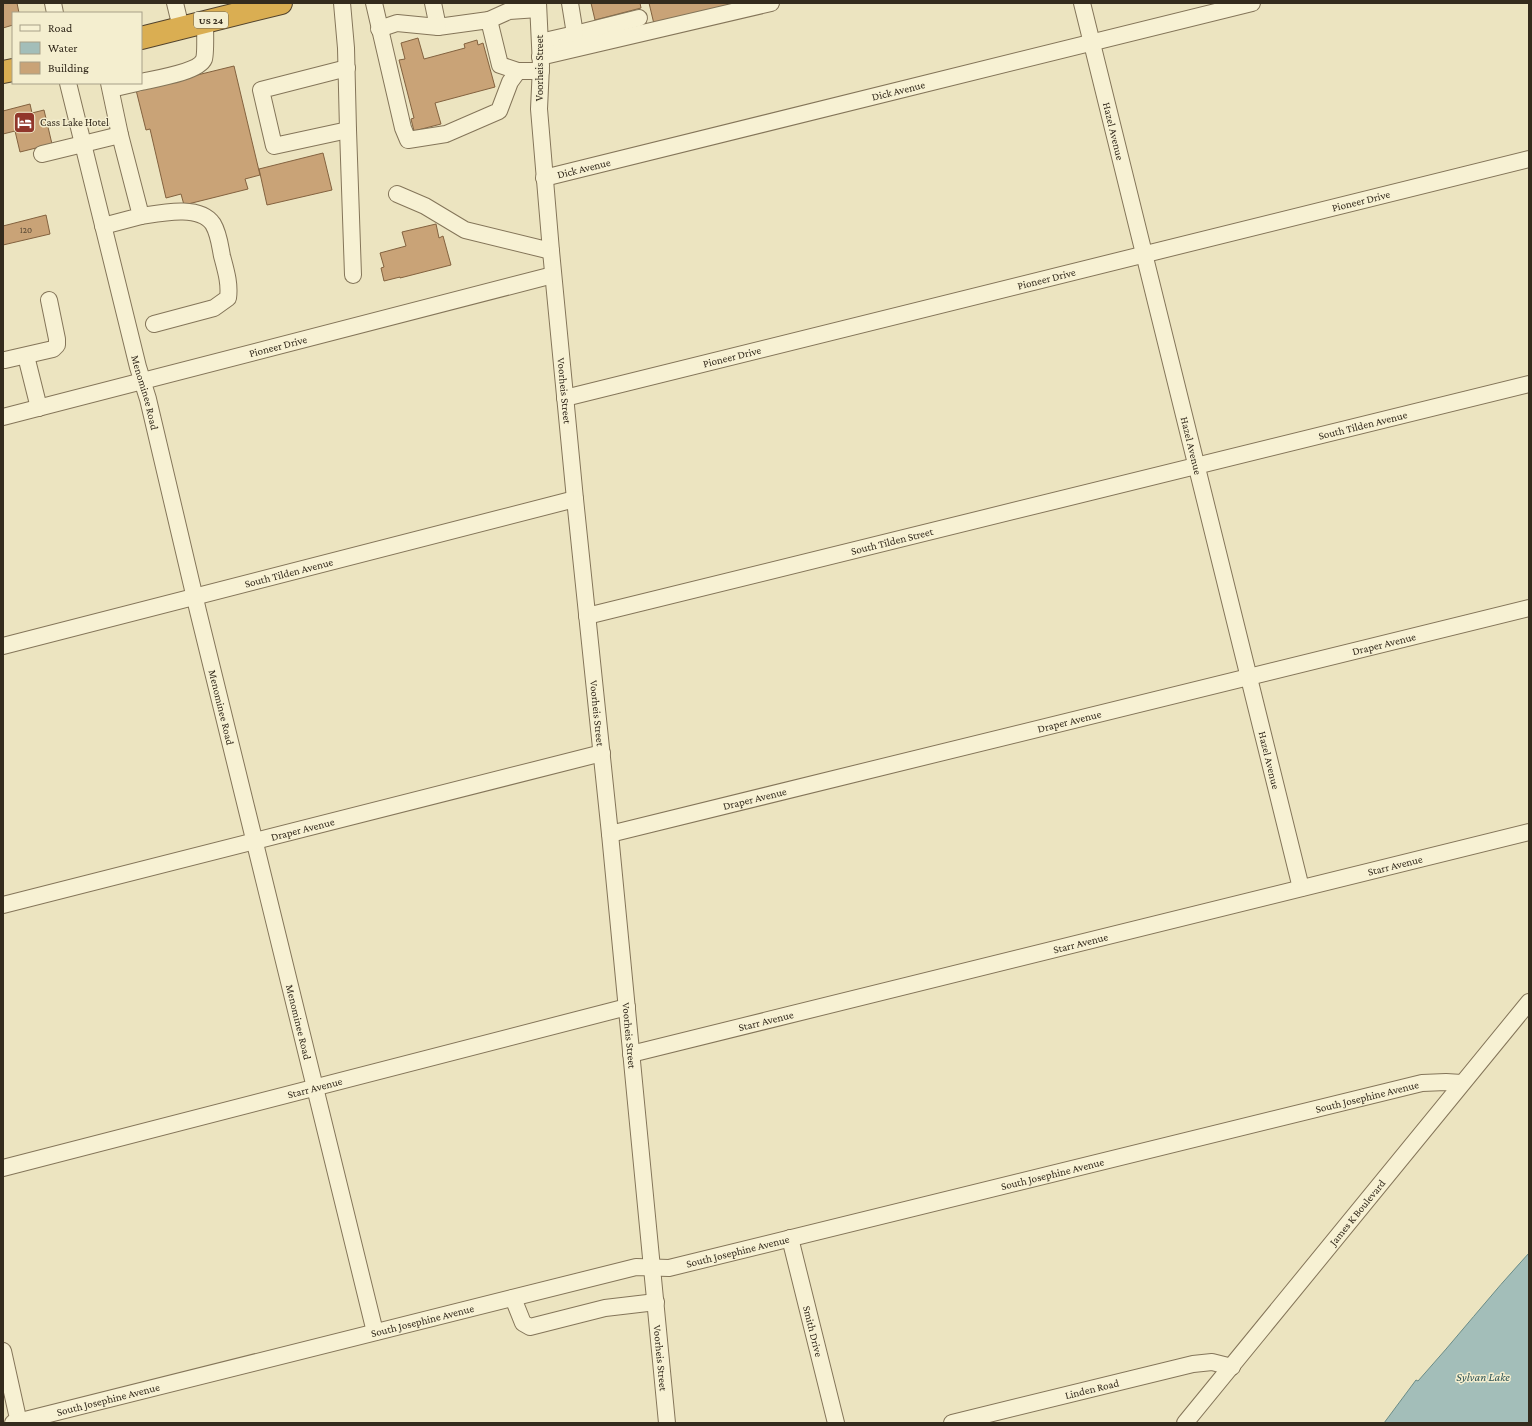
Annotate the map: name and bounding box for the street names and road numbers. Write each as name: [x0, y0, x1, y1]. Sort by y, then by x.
road number: US 24: [194, 12, 228, 28]
street label: Voorheis Street: [533, 34, 545, 101]
street label: Dick Avenue: [870, 78, 926, 103]
street label: Hazel Avenue: [1101, 101, 1127, 161]
street label: Dick Avenue: [556, 156, 612, 181]
street label: Pioneer Drive: [1331, 188, 1391, 214]
street label: Pioneer Drive: [1016, 266, 1077, 292]
street label: Pioneer Drive: [248, 333, 308, 359]
street label: Pioneer Drive: [702, 344, 762, 370]
street label: Menominee Road: [129, 354, 161, 431]
street label: Voorheis Street: [555, 357, 574, 425]
street label: South Tilden Avenue: [1317, 408, 1409, 442]
street label: Hazel Avenue: [1179, 415, 1205, 476]
street label: South Tilden Street: [850, 525, 935, 557]
street label: South Tilden Avenue: [243, 555, 334, 590]
street label: Draper Avenue: [1351, 630, 1417, 657]
street label: Menominee Road: [207, 668, 237, 746]
street label: Voorheis Street: [588, 679, 607, 747]
street label: Draper Avenue: [1036, 707, 1103, 735]
street label: Hazel Avenue: [1256, 730, 1282, 791]
street label: Draper Avenue: [722, 785, 788, 812]
street label: Draper Avenue: [269, 815, 336, 843]
street label: Starr Avenue: [1366, 853, 1424, 878]
street label: Starr Avenue: [1052, 930, 1109, 955]
street label: Menominee Road: [284, 983, 314, 1061]
street label: Voorheis Street: [620, 1002, 639, 1069]
street label: Starr Avenue: [737, 1008, 795, 1033]
street label: Starr Avenue: [286, 1075, 344, 1100]
street label: South Josephine Avenue: [1314, 1078, 1420, 1115]
street label: South Josephine Avenue: [1000, 1155, 1105, 1192]
street label: James K Boulevard: [1326, 1177, 1388, 1249]
street label: South Josephine Avenue: [685, 1233, 791, 1270]
street label: South Josephine Avenue: [370, 1302, 475, 1339]
street label: Smith Drive: [801, 1304, 825, 1358]
street label: Voorheis Street: [652, 1324, 670, 1392]
street label: Linden Road: [1064, 1376, 1120, 1401]
street label: South Josephine Avenue: [55, 1380, 161, 1418]

